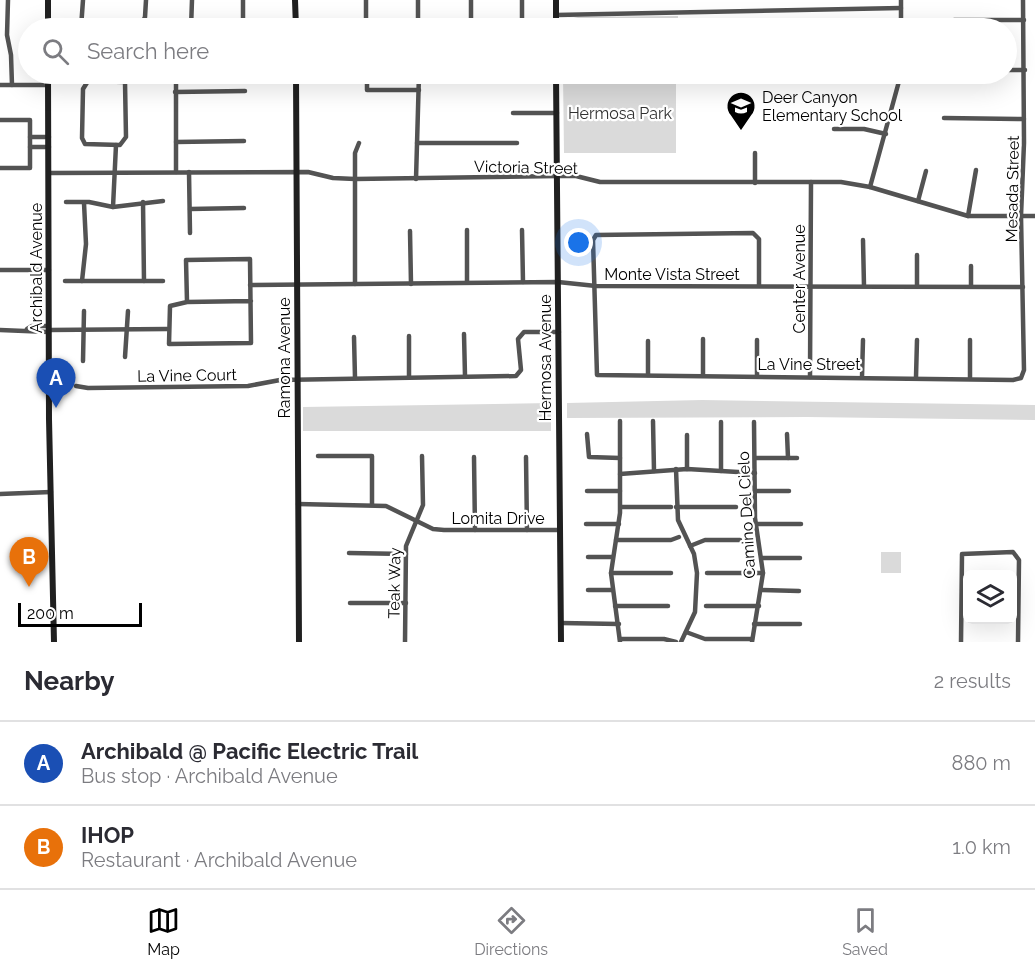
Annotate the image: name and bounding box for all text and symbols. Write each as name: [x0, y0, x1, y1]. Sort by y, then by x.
search box: [18, 18, 1017, 84]
icon: search: [39, 35, 72, 68]
text: Search here: [87, 38, 209, 64]
place label: Deer Canyon Elementary School: [762, 88, 903, 125]
school or university icon: Deer Canyon Elementary School: [725, 90, 757, 132]
park label: Hermosa Park: [568, 104, 673, 123]
street label: Mesada Street: [1002, 135, 1023, 243]
street label: Victoria Street: [474, 157, 579, 178]
street label: Archibald Avenue: [27, 203, 46, 333]
street label: Center Avenue: [790, 224, 809, 334]
your location: [564, 228, 593, 257]
street label: Monte Vista Street: [604, 265, 740, 284]
street label: Hermosa Avenue: [536, 294, 555, 422]
street label: Ramona Avenue: [275, 297, 294, 419]
street label: La Vine Street: [757, 355, 861, 374]
pin: A: [36, 358, 76, 408]
street label: La Vine Court: [137, 365, 238, 386]
street label: Camino Del Cielo: [734, 451, 759, 579]
street label: Lomita Drive: [451, 509, 545, 528]
pin: B: [9, 538, 48, 587]
street label: Teak Way: [384, 547, 405, 619]
map controls: [963, 570, 1017, 624]
button: layers: [963, 570, 1017, 624]
scale bar: [18, 600, 142, 628]
text: 200 m: [27, 604, 74, 623]
text: Nearby: [24, 666, 114, 696]
text: 2 results: [934, 669, 1011, 693]
text: Archibald @ Pacific Electric Trail: [81, 738, 418, 764]
text: A: [37, 751, 50, 775]
text: 880 m: [952, 751, 1011, 775]
text: Bus stop · Archibald Avenue: [81, 764, 338, 788]
text: IHOP: [81, 822, 134, 848]
text: B: [37, 835, 50, 859]
text: 1.0 km: [952, 835, 1011, 859]
text: Restaurant · Archibald Avenue: [81, 848, 357, 872]
tab: Map: [147, 904, 180, 959]
tab: Directions: [474, 904, 548, 959]
tab: Saved: [842, 904, 888, 959]

